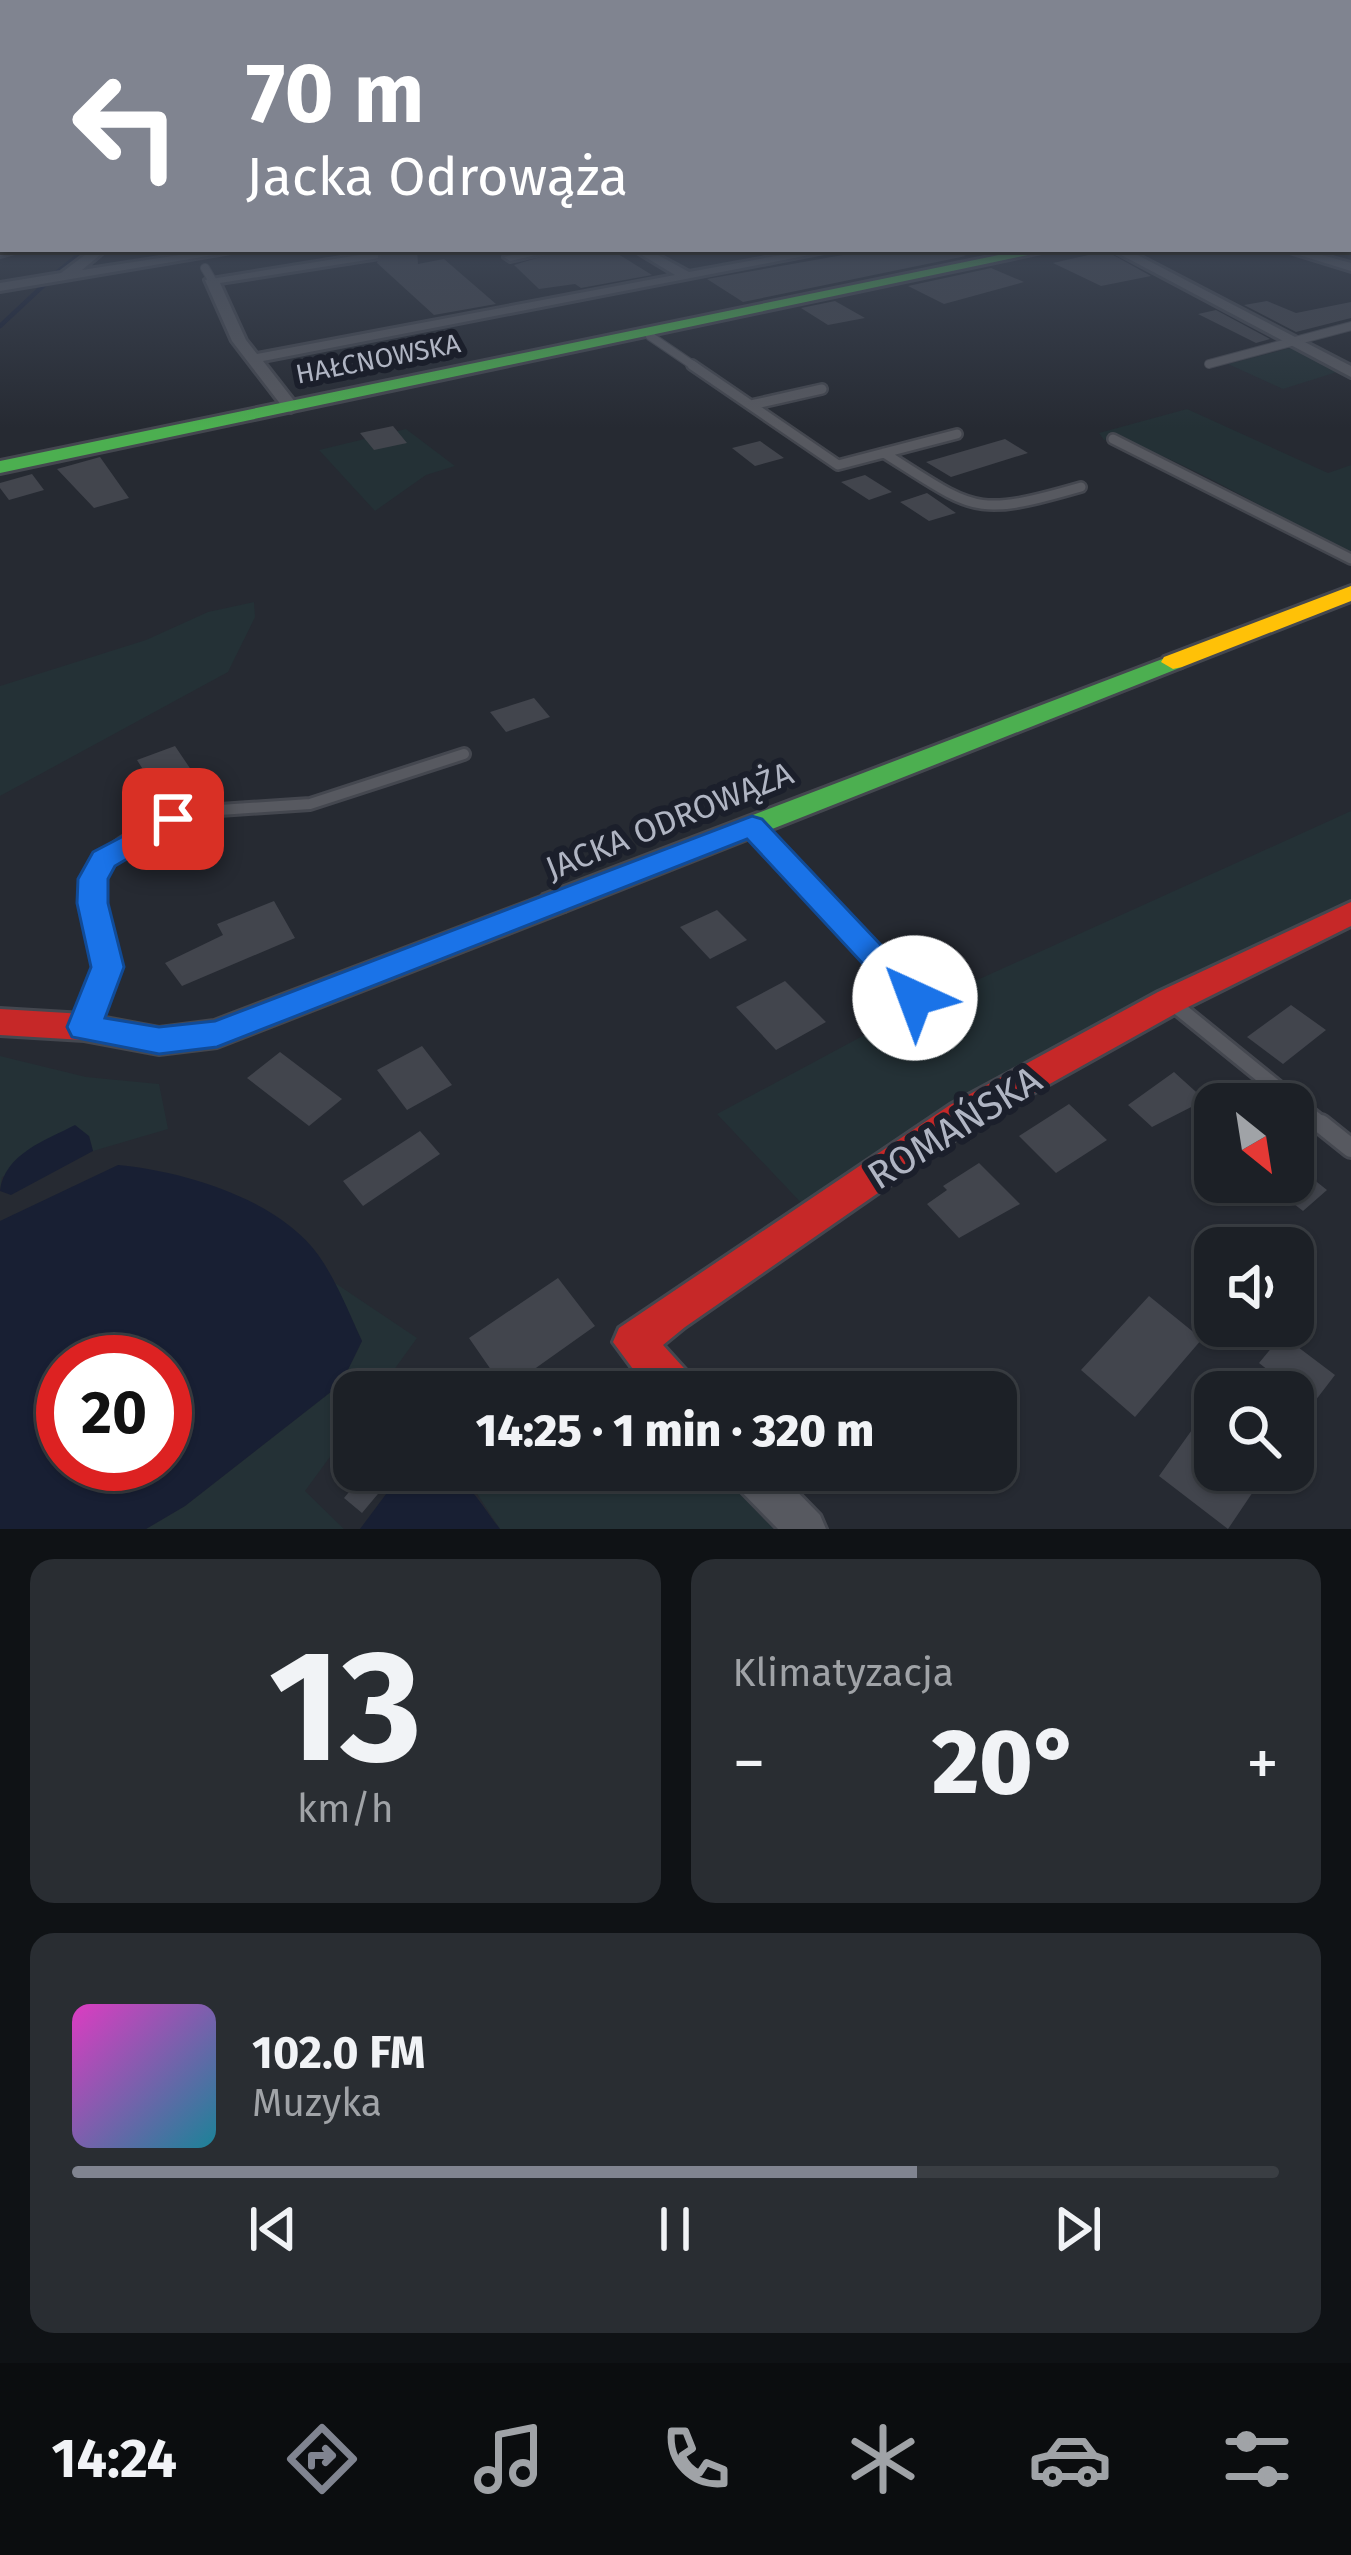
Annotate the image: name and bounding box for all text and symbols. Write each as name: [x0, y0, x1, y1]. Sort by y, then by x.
text: 70 m: [246, 43, 424, 144]
icon: left: [48, 48, 204, 204]
text: Jacka Odrowąża: [246, 145, 628, 209]
street label: HAŁCNOWSKA: [293, 327, 463, 391]
street label: JACKA ODROWĄŻA: [540, 753, 799, 889]
pin: [122, 768, 224, 870]
icon: arrive: [140, 786, 206, 852]
position arrow: [852, 935, 978, 1061]
street label: ROMAŃSKA: [859, 1055, 1050, 1199]
north arrow: [1194, 1083, 1314, 1203]
map controls: [1194, 1083, 1314, 1491]
button: sound: [1194, 1227, 1314, 1347]
speed limit sign: 20: [36, 1335, 192, 1491]
button: search: [1194, 1371, 1314, 1491]
text: 14:25 · 1 min · 320 m: [476, 1404, 874, 1458]
text: 13: [268, 1614, 422, 1801]
text: Klimatyzacja: [733, 1650, 954, 1696]
text: 20°: [932, 1709, 1079, 1817]
text: −: [733, 1724, 766, 1803]
text: +: [1246, 1724, 1279, 1803]
text: km/h: [297, 1786, 394, 1832]
text: 102.0 FM: [252, 2026, 425, 2080]
text: Muzyka: [252, 2080, 382, 2126]
icon: previous: [240, 2196, 306, 2262]
icon: pause: [642, 2196, 708, 2262]
icon: next: [1045, 2196, 1111, 2262]
icon: directions: [280, 2417, 364, 2501]
icon: music: [467, 2417, 551, 2501]
icon: phone: [654, 2417, 738, 2501]
icon: climate: [841, 2417, 925, 2501]
icon: car: [1028, 2417, 1112, 2501]
icon: filters: [1215, 2417, 1299, 2501]
text: 14:24: [52, 2427, 177, 2491]

